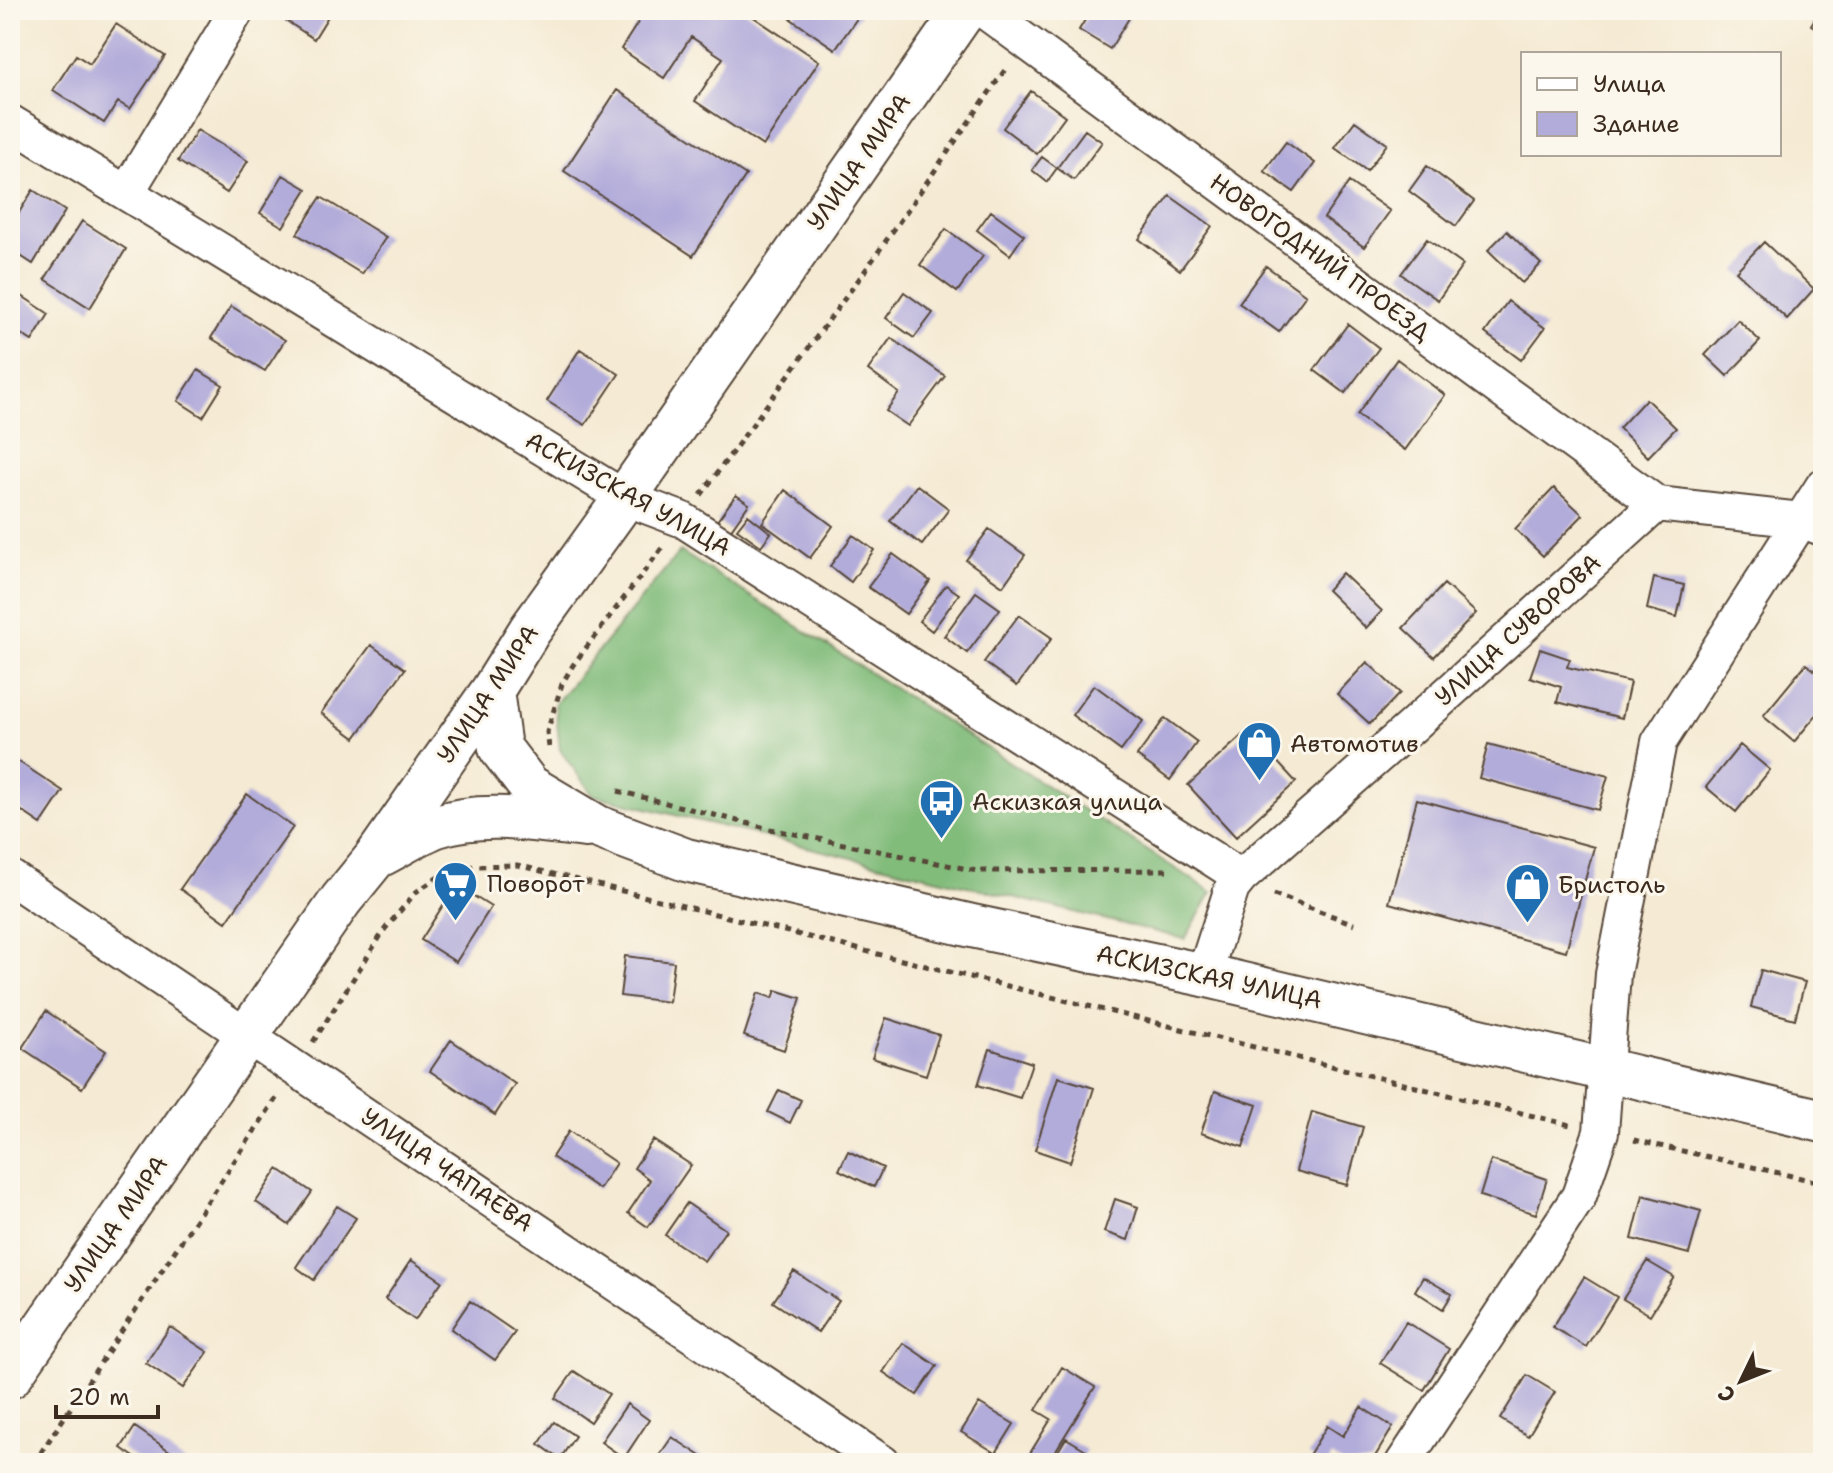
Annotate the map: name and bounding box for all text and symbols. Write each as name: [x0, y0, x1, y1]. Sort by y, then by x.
legend: [1521, 52, 1781, 156]
text: Улица: [1593, 68, 1666, 100]
street label: УЛИЦА МИРА: [800, 87, 918, 237]
text: Здание: [1593, 108, 1680, 140]
street label: НОВОГОДНИЙ ПРОЕЗД: [1203, 166, 1437, 348]
street label: АСКИЗСКАЯ УЛИЦА: [520, 424, 736, 564]
street label: УЛИЦА СУВОРОВА: [1428, 547, 1608, 713]
street label: УЛИЦА МИРА: [430, 619, 546, 769]
shop icon: Автомотив: [1235, 720, 1283, 783]
place label: Автомотив: [1290, 728, 1419, 760]
bus stop icon: Аскизкая улица: [917, 778, 965, 841]
place label: Аскизкая улица: [972, 786, 1162, 818]
supermarket icon: Поворот: [432, 860, 480, 923]
shop icon: Бристоль: [1503, 861, 1551, 924]
place label: Поворот: [487, 868, 585, 900]
place label: Бристоль: [1558, 869, 1665, 901]
street label: АСКИЗСКАЯ УЛИЦА: [1093, 937, 1325, 1017]
street label: УЛИЦА ЧАПАЕВА: [355, 1101, 539, 1239]
street label: УЛИЦА МИРА: [57, 1149, 175, 1299]
north arrow: [1701, 1341, 1781, 1421]
scale bar: [56, 1369, 158, 1419]
text: С: [1712, 1379, 1742, 1409]
text: 20 m: [68, 1381, 130, 1413]

